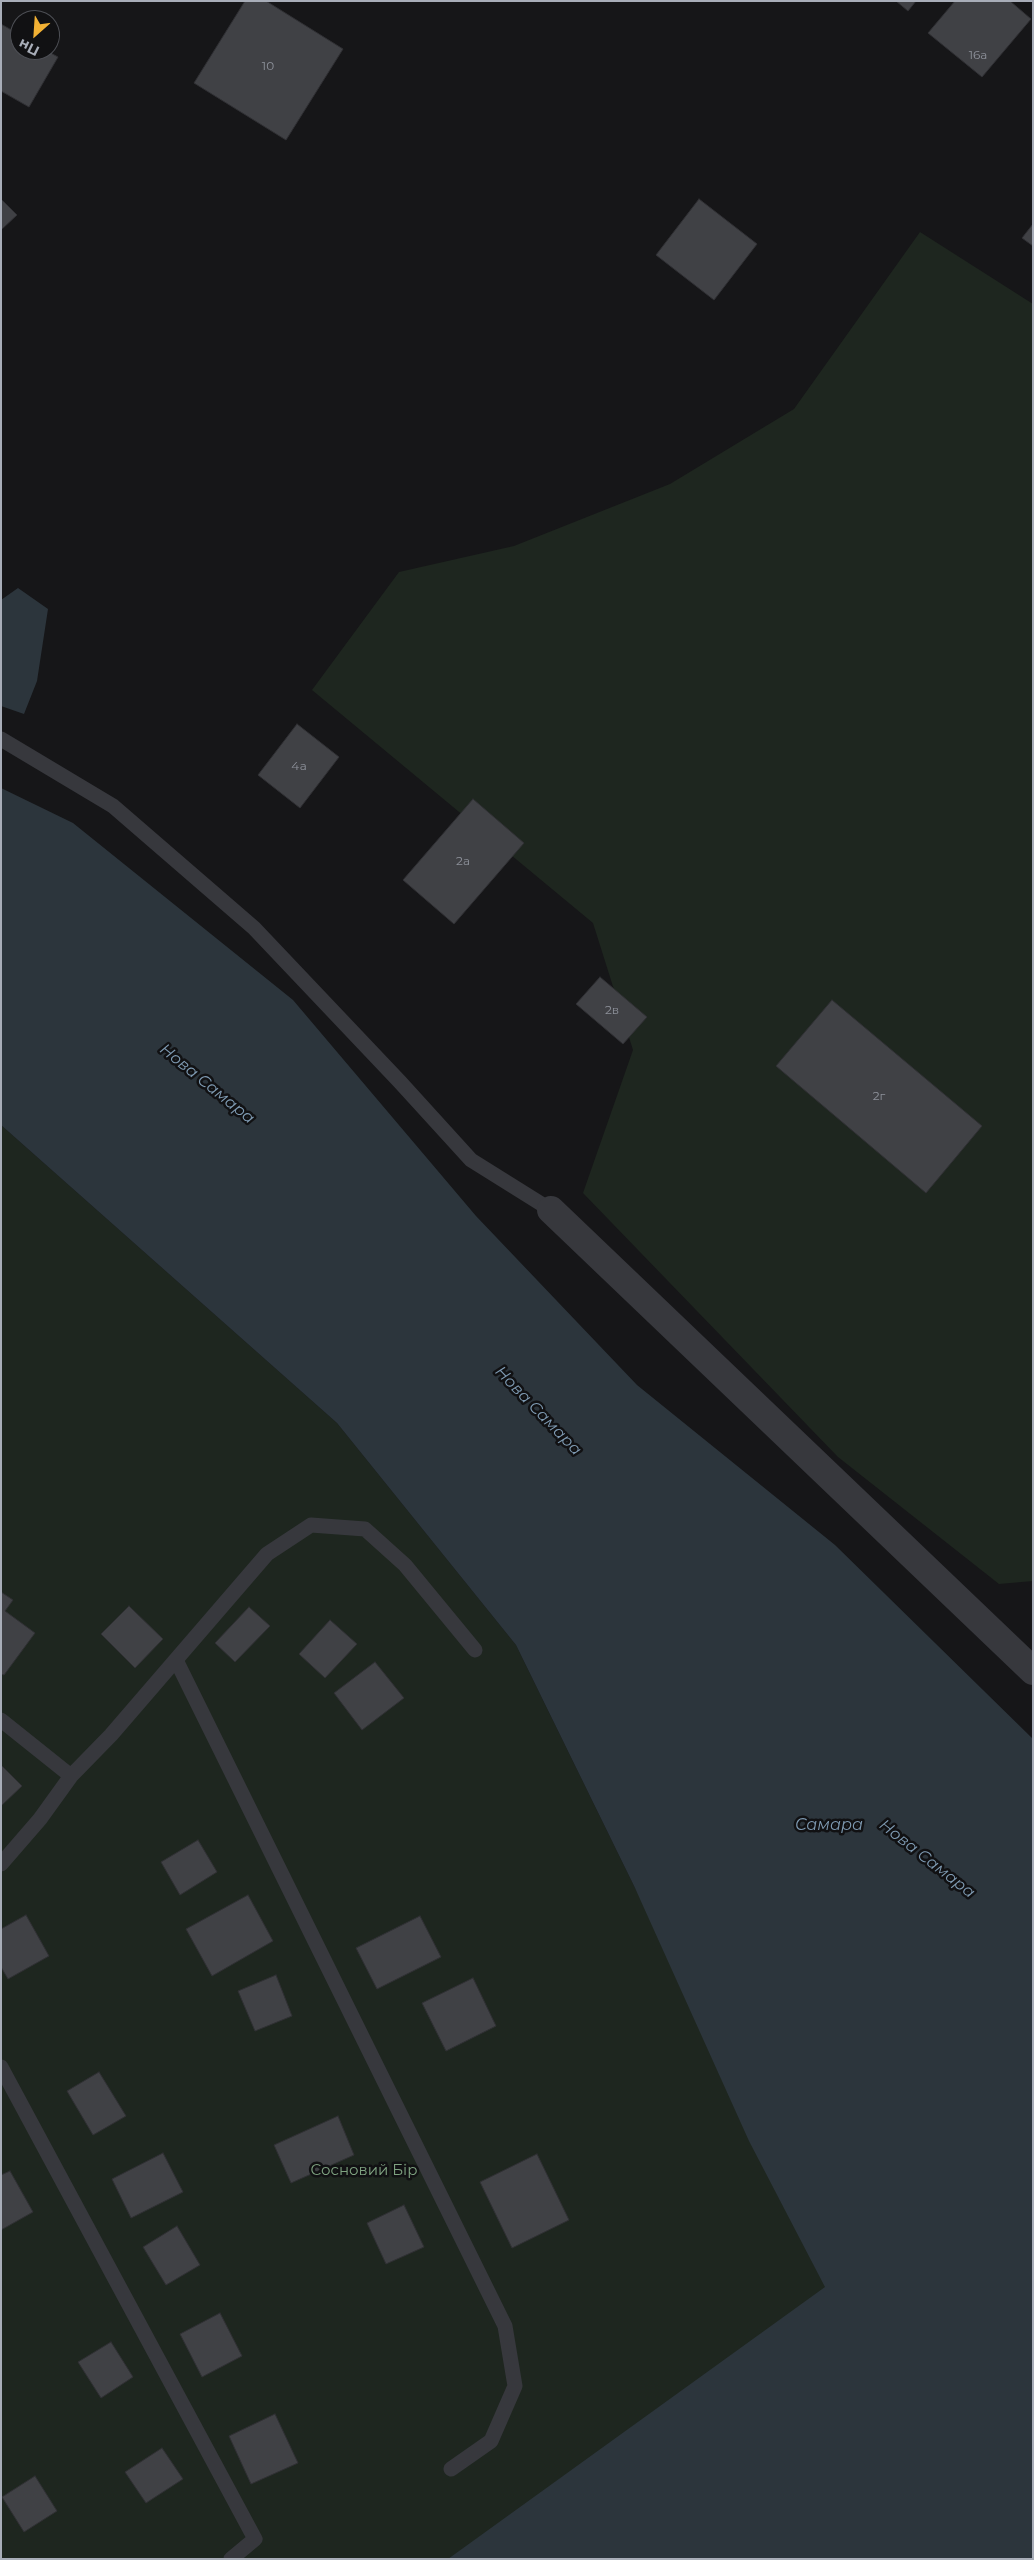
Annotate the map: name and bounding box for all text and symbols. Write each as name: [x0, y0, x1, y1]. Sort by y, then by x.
north arrow: [10, 10, 60, 60]
text: Пн: [15, 35, 42, 60]
house number: 16а: [969, 48, 987, 62]
house number: 10: [262, 59, 274, 73]
house number: 4а: [291, 759, 307, 773]
house number: 2а: [456, 854, 470, 868]
house number: 2в: [605, 1003, 619, 1017]
water label: Нова Самара: [156, 1040, 258, 1128]
house number: 2г: [873, 1089, 885, 1103]
water label: Нова Самара: [491, 1362, 585, 1460]
water label: Самара: [795, 1815, 863, 1835]
water label: Нова Самара: [875, 1816, 979, 1902]
park label: Сосновий Бір: [310, 2162, 418, 2180]

